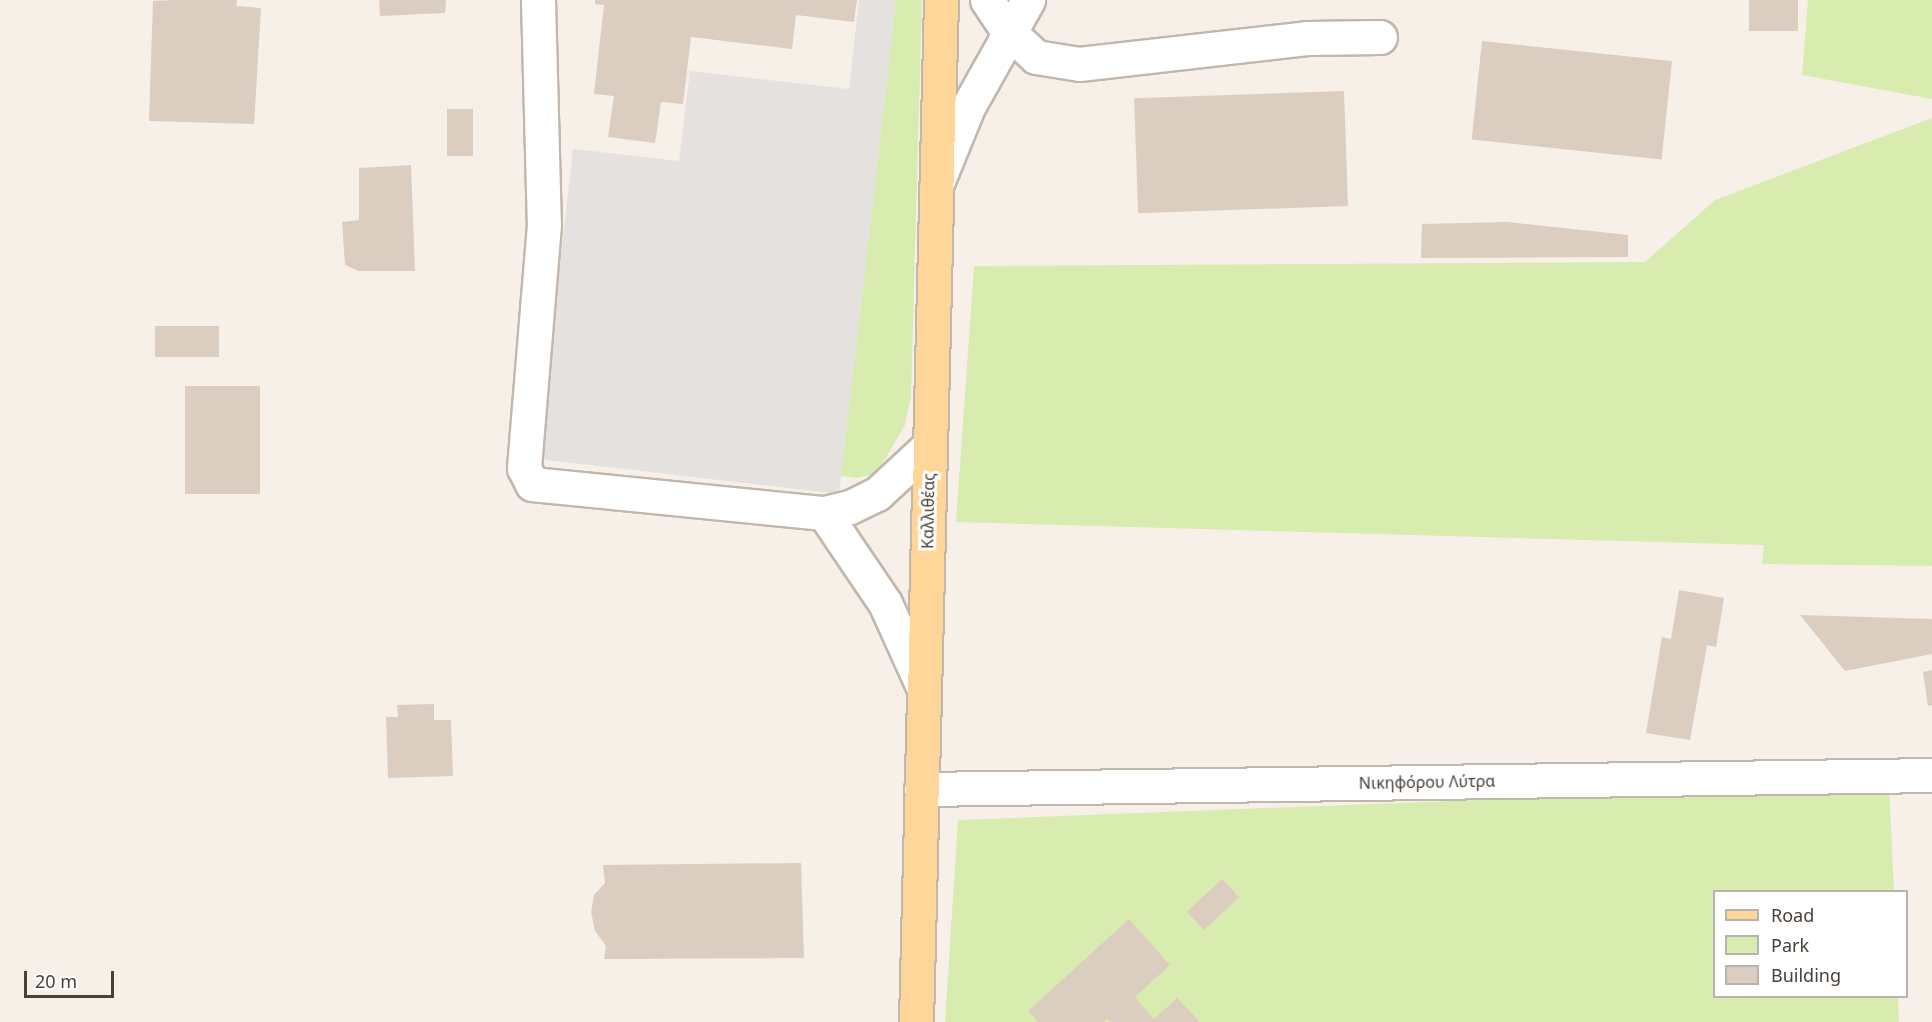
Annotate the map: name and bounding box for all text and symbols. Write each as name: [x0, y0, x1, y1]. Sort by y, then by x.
street label: Καλλιθέας: [918, 473, 938, 549]
street label: Νικηφόρου Λύτρα: [1359, 771, 1495, 793]
legend: [1713, 890, 1908, 998]
text: Road: [1771, 903, 1814, 927]
text: Park: [1771, 933, 1809, 957]
scale bar: [27, 959, 117, 997]
text: Building: [1771, 963, 1841, 987]
text: 20 m: [35, 969, 77, 993]

